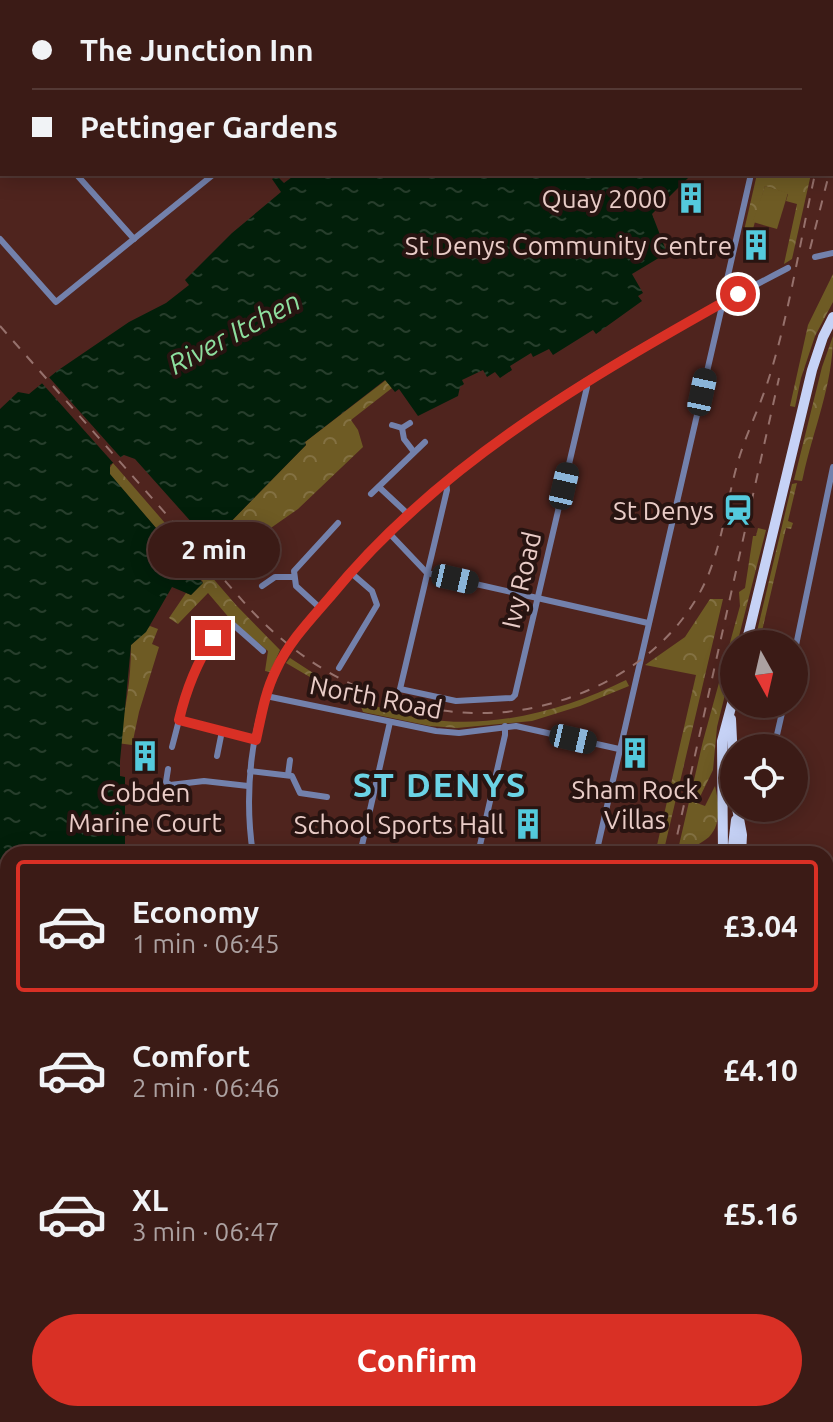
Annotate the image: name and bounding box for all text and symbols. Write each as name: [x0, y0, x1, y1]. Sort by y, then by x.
text: The Junction Inn: [80, 33, 314, 67]
text: Pettinger Gardens: [80, 110, 338, 144]
building icon: Quay 2000: [674, 181, 708, 215]
place label: Quay 2000: [541, 184, 667, 213]
building icon: St Denys Community Centre: [739, 228, 773, 262]
place label: St Denys Community Centre: [405, 231, 732, 260]
route start: [720, 276, 756, 312]
water label: River Itchen: [163, 284, 305, 380]
car: [685, 366, 719, 418]
car: [547, 460, 581, 512]
station icon: St Denys: [721, 493, 755, 527]
place label: St Denys: [613, 496, 714, 525]
callout: 2 min: [147, 522, 279, 578]
street label: Ivy Road: [496, 529, 546, 631]
text: 2 min: [181, 535, 247, 564]
car: [429, 562, 481, 596]
route end: [195, 620, 231, 656]
north arrow: [720, 630, 808, 718]
map controls: [720, 630, 808, 822]
street label: North Road: [307, 670, 445, 724]
car: [547, 722, 599, 756]
button: locate: [720, 734, 808, 822]
building icon: Sham Rock Villas: [618, 736, 652, 770]
building icon: Cobden Marine Court: [128, 739, 162, 773]
district label: ST DENYS: [353, 765, 527, 803]
place label: Sham Rock Villas: [572, 775, 698, 834]
place label: Cobden Marine Court: [68, 778, 222, 837]
building icon: School Sports Hall: [511, 807, 545, 841]
place label: School Sports Hall: [294, 810, 504, 839]
icon: car: [36, 890, 108, 962]
text: Economy: [132, 895, 259, 929]
text: £3.04: [723, 909, 798, 943]
text: 1 min · 06:45: [132, 929, 280, 958]
icon: car: [36, 1034, 108, 1106]
text: Comfort: [132, 1039, 250, 1073]
text: £4.10: [723, 1053, 798, 1087]
text: 2 min · 06:46: [132, 1073, 280, 1102]
icon: car: [36, 1178, 108, 1250]
text: XL: [132, 1183, 168, 1217]
text: £5.16: [723, 1197, 798, 1231]
text: 3 min · 06:47: [132, 1217, 280, 1246]
button: Confirm: [32, 1314, 802, 1406]

